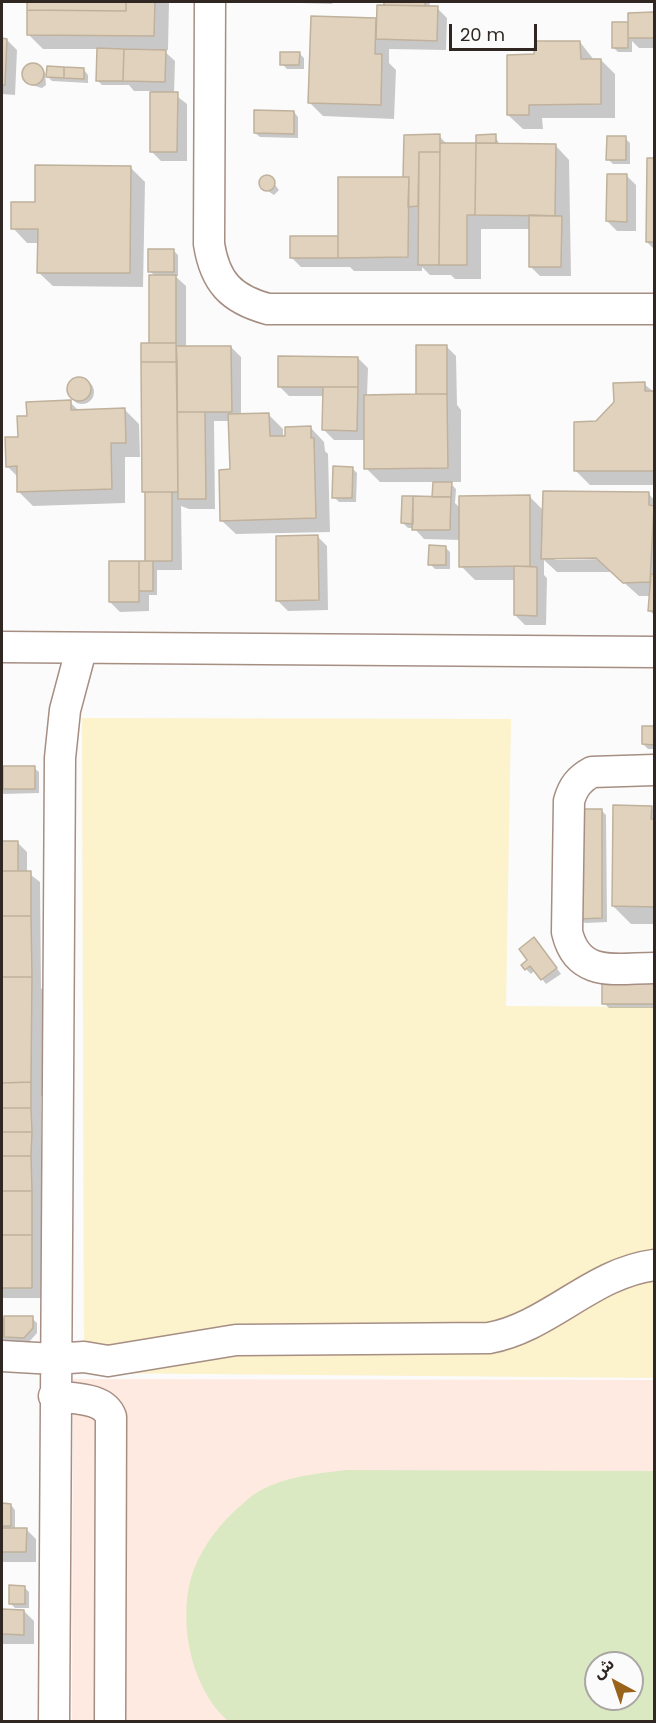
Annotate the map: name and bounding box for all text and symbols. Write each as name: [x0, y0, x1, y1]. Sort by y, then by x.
scale bar: [452, 12, 540, 50]
text: 20 m: [460, 22, 505, 47]
north arrow: [584, 1651, 644, 1711]
text: ش: [588, 1653, 619, 1684]

